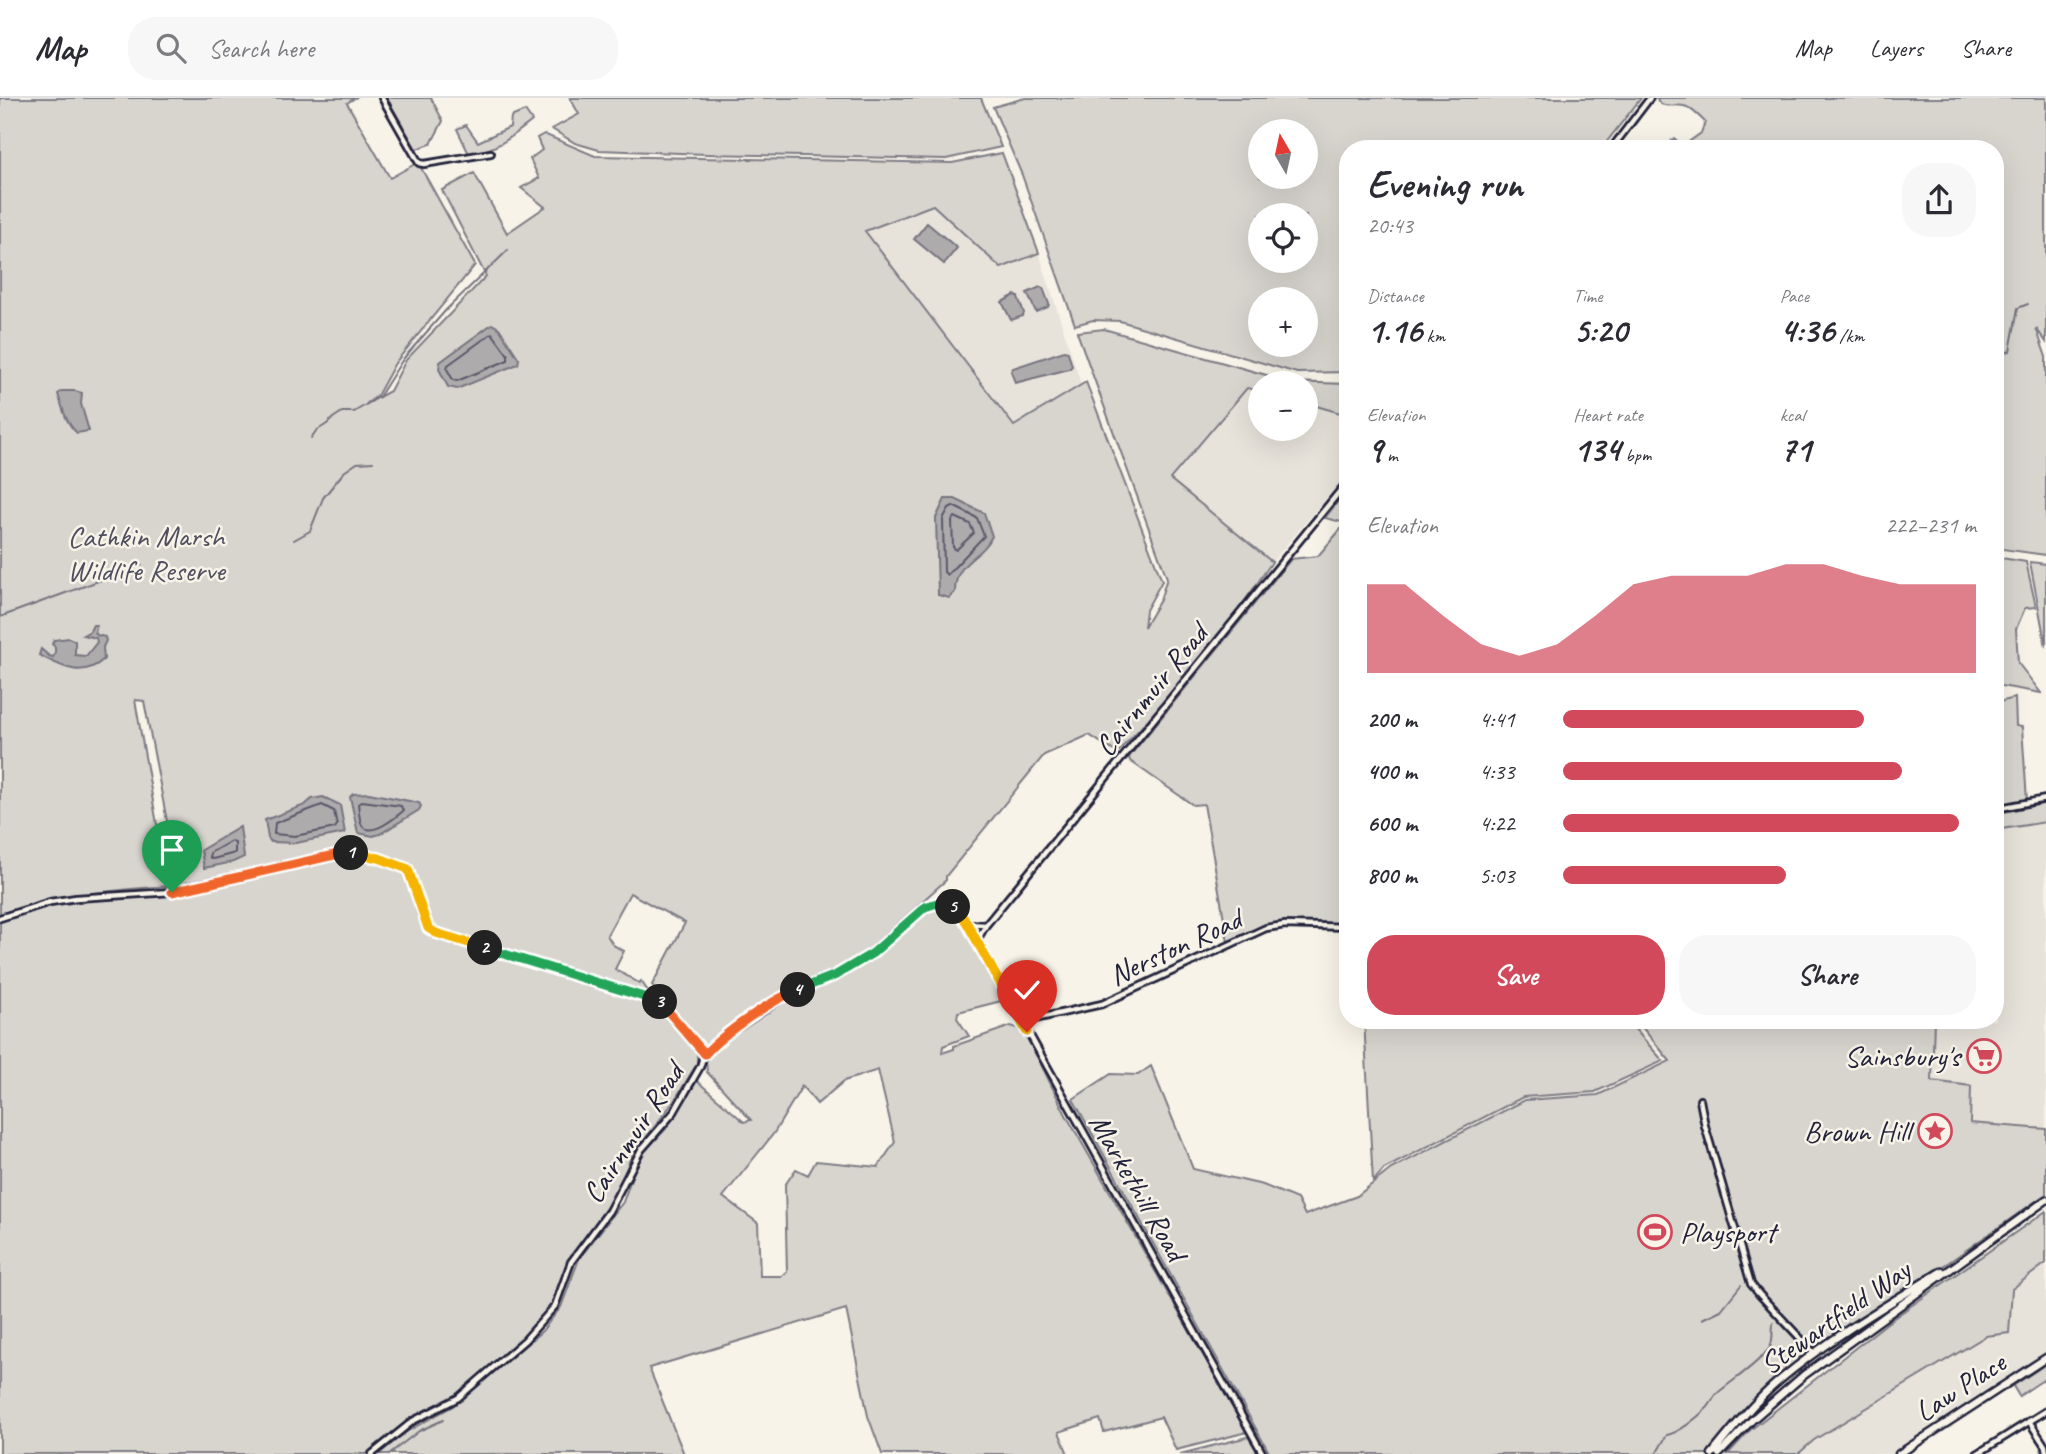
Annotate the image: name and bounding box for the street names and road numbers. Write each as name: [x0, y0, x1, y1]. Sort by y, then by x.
street label: Cairnmuir Road: [1086, 613, 1219, 764]
street label: Nerston Road: [1103, 898, 1251, 994]
street label: Cairnmuir Road: [574, 1052, 695, 1210]
street label: Markethill Road: [1081, 1107, 1197, 1271]
street label: Stewartfield Way: [1752, 1250, 1920, 1383]
street label: Law Place: [1907, 1342, 2014, 1430]

